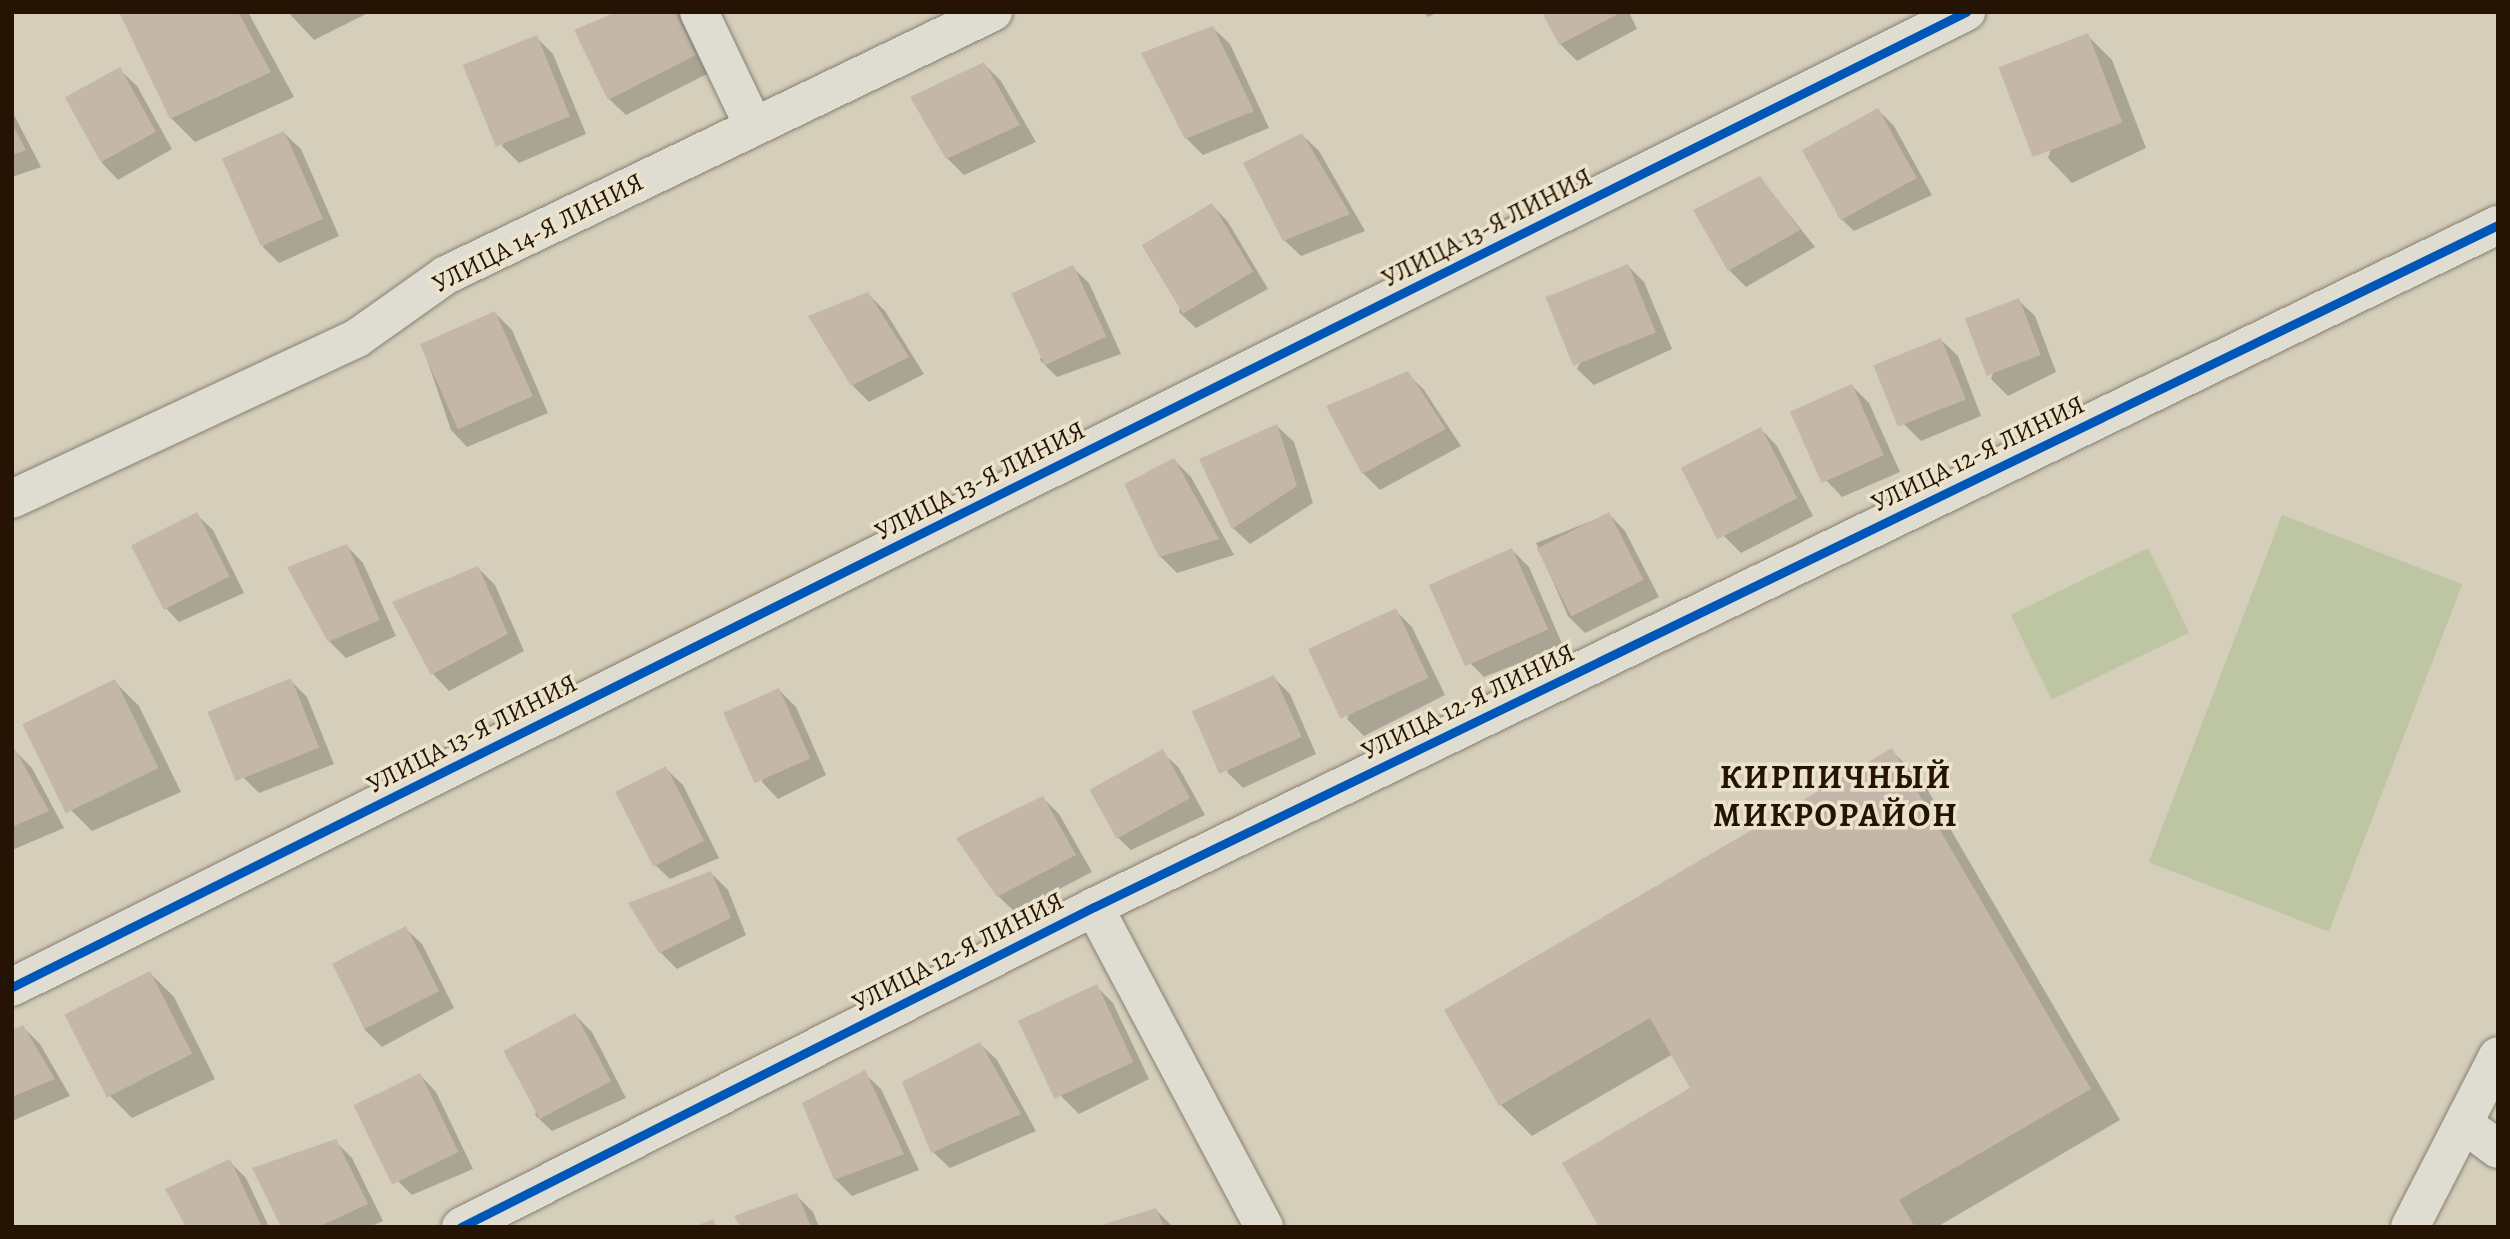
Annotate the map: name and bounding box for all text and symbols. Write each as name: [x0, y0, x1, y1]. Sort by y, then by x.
street label: УЛИЦА 13-Я ЛИНИЯ: [1377, 162, 1597, 294]
street label: УЛИЦА 14-Я ЛИНИЯ: [427, 166, 649, 300]
street label: УЛИЦА 12-Я ЛИНИЯ: [1866, 389, 2090, 519]
street label: УЛИЦА 13-Я ЛИНИЯ: [870, 415, 1090, 547]
street label: УЛИЦА 12-Я ЛИНИЯ: [1356, 637, 1580, 767]
street label: УЛИЦА 13-Я ЛИНИЯ: [362, 668, 582, 800]
district label: КИРПИЧНЫЙ МИКРОРАЙОН: [1714, 757, 1958, 835]
street label: УЛИЦА 12-Я ЛИНИЯ: [847, 885, 1069, 1019]

